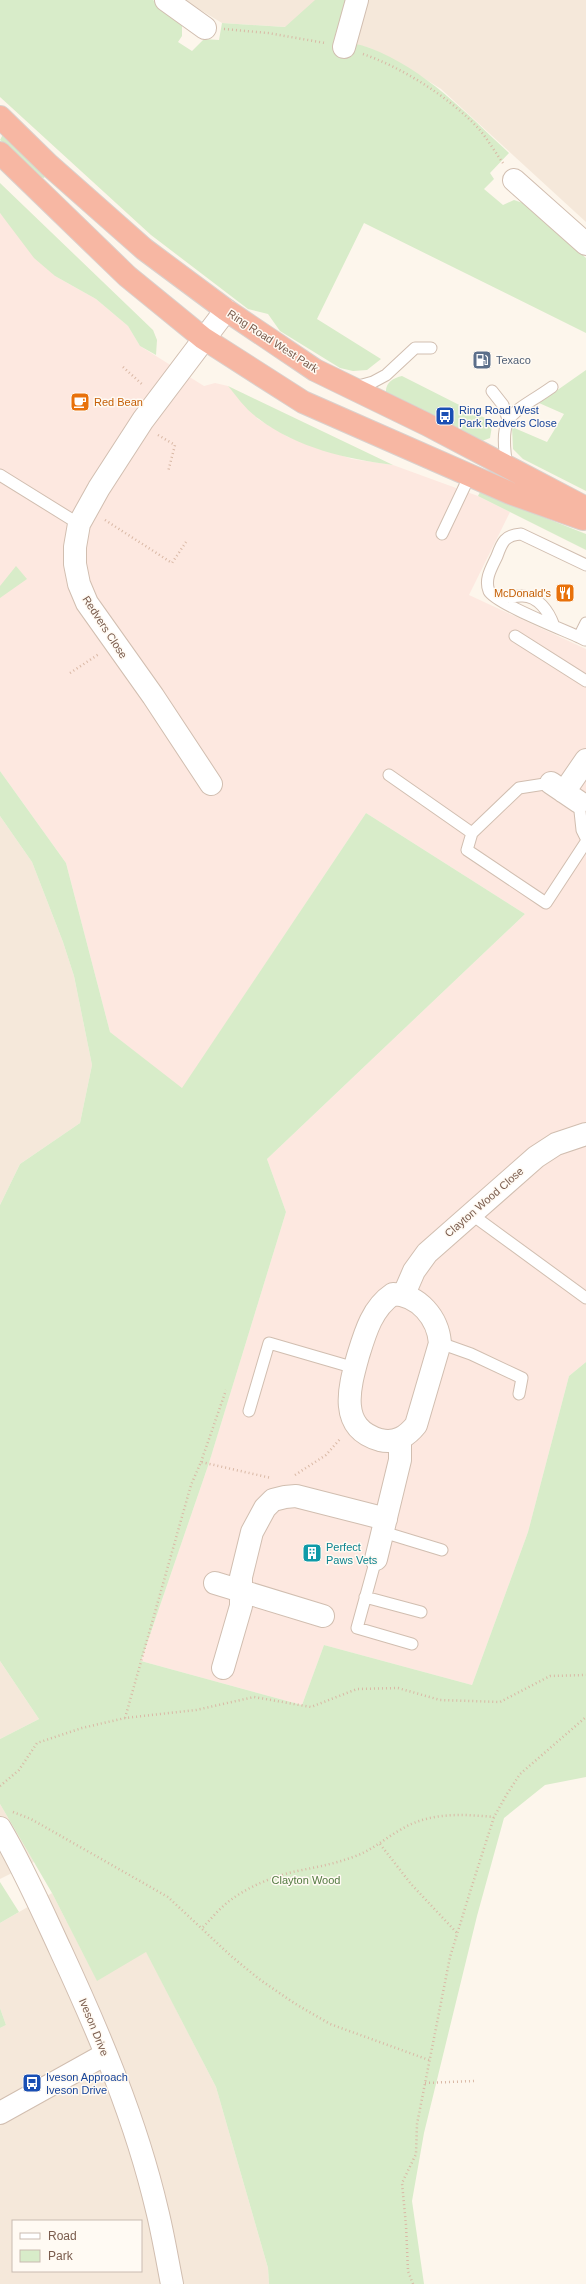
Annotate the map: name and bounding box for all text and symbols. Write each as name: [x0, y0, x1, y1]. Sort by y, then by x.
street label: Ring Road West Park: [225, 307, 321, 375]
fuel station icon: Texaco: [471, 349, 493, 371]
place label: Texaco: [496, 354, 531, 366]
cafe icon: Red Bean: [69, 391, 91, 413]
place label: Red Bean: [94, 396, 143, 408]
place label: Ring Road West Park Redvers Close: [459, 404, 557, 429]
bus stop icon: Ring Road West Park Redvers Close: [434, 405, 456, 427]
restaurant icon: McDonald's: [554, 582, 576, 604]
place label: McDonald's: [494, 587, 551, 599]
street label: Redvers Close: [80, 593, 130, 661]
street label: Clayton Wood Close: [442, 1165, 526, 1239]
place label: Perfect Paws Vets: [326, 1541, 378, 1566]
building icon: Perfect Paws Vets: [301, 1542, 323, 1564]
park label: Clayton Wood: [272, 1874, 340, 1886]
street label: Iveson Drive: [77, 1996, 111, 2058]
place label: Iveson Approach Iveson Drive: [46, 2071, 128, 2096]
bus stop icon: Iveson Approach Iveson Drive: [21, 2072, 43, 2094]
legend: [12, 2220, 142, 2272]
text: Road: [48, 2229, 77, 2243]
text: Park: [48, 2249, 74, 2263]

